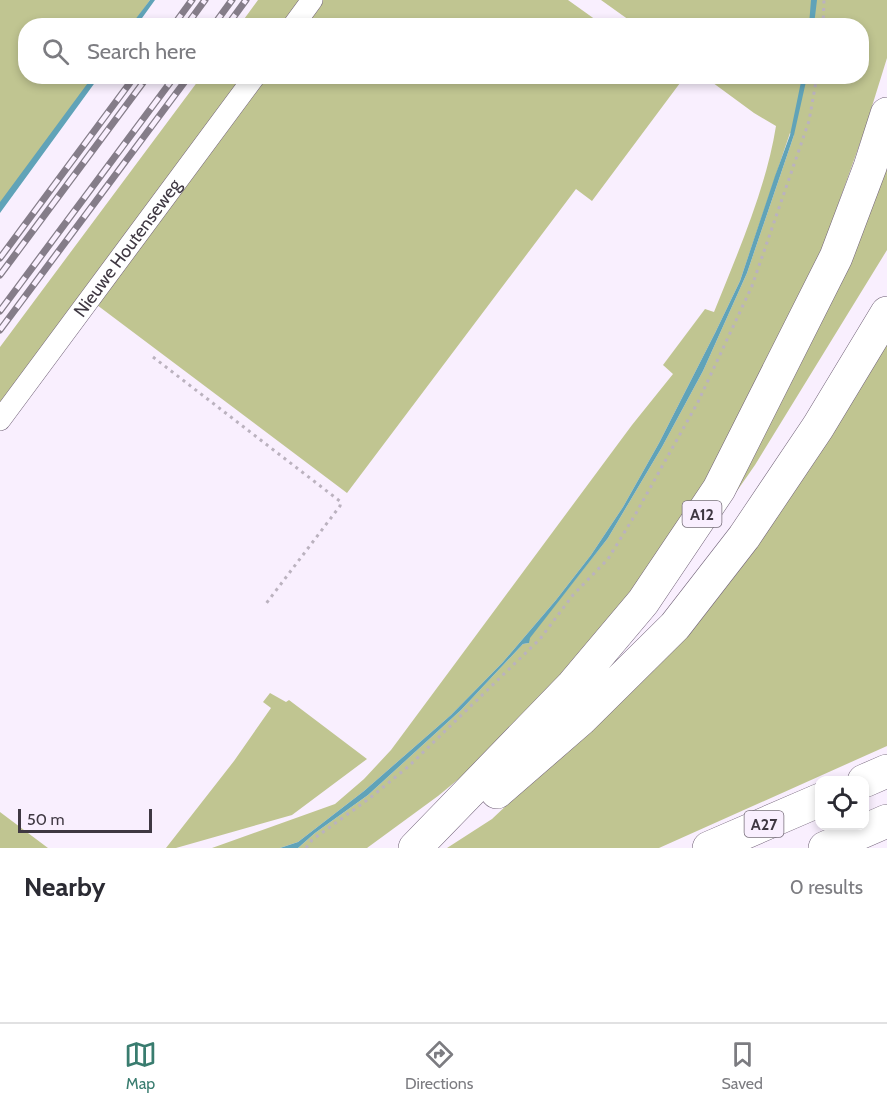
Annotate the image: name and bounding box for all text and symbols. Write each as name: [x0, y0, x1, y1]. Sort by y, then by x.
search box: [18, 18, 869, 84]
icon: search: [39, 35, 72, 68]
text: Search here: [87, 38, 196, 65]
street label: Nieuwe Houtenseweg: [69, 174, 186, 321]
road number: A12: [682, 501, 722, 527]
map controls: [815, 776, 869, 830]
button: locate: [815, 776, 869, 830]
scale bar: [18, 806, 152, 834]
text: 50 m: [27, 810, 64, 829]
road number: A27: [744, 811, 783, 837]
text: Nearby: [24, 871, 105, 903]
text: 0 results: [790, 875, 863, 899]
tab: Map: [124, 1038, 157, 1093]
tab: Directions: [405, 1038, 473, 1093]
tab: Saved: [721, 1038, 763, 1093]

